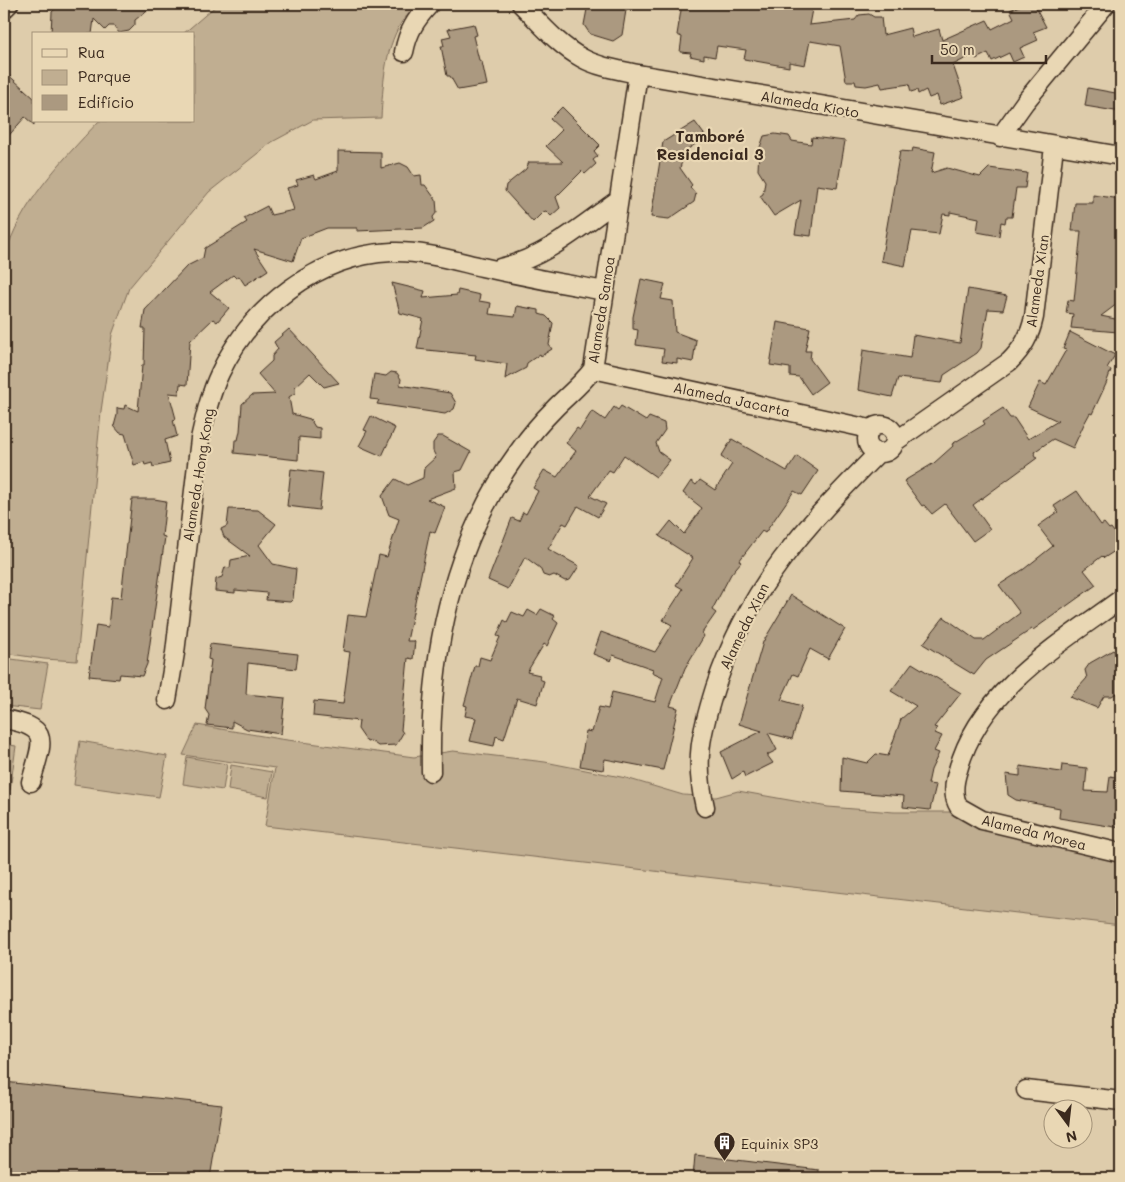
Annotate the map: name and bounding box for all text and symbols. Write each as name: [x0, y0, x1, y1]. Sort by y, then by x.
legend: [32, 32, 195, 122]
scale bar: [932, 32, 1046, 64]
text: 50 m: [940, 39, 975, 59]
text: Rua: [78, 42, 105, 62]
text: Parque: [78, 66, 131, 86]
street label: Alameda Kioto: [759, 86, 861, 122]
text: Edifício: [78, 92, 134, 112]
district label: Tamboré Residencial 3: [656, 125, 764, 164]
street label: Alameda Xian: [1021, 233, 1053, 329]
street label: Alameda Samoa: [583, 255, 619, 365]
street label: Alameda Jacarta: [672, 377, 792, 421]
street label: Alameda Hong Kong: [178, 407, 218, 543]
street label: Alameda Xian: [715, 580, 773, 672]
street label: Alameda Morea: [979, 810, 1089, 854]
north arrow: [1042, 1100, 1092, 1150]
text: N: [1064, 1126, 1079, 1148]
building icon: Equinix SP3: [713, 1131, 737, 1162]
place label: Equinix SP3: [741, 1134, 818, 1153]

